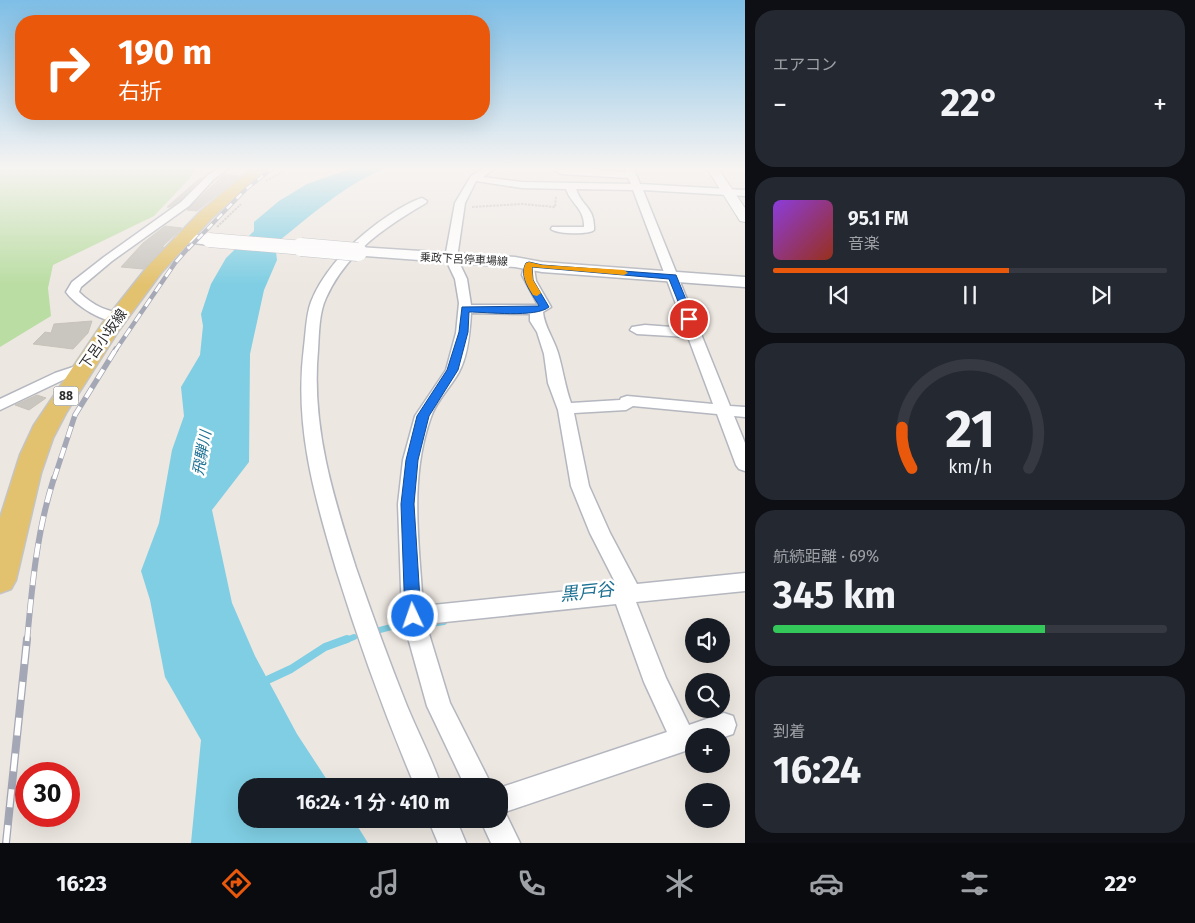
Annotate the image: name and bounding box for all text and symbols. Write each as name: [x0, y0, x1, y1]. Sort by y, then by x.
text: 190 m: [118, 31, 212, 73]
icon: right: [35, 35, 100, 100]
text: エアコン: [773, 55, 837, 74]
text: 右折: [118, 78, 162, 105]
text: 22°: [940, 80, 1000, 126]
text: −: [773, 88, 787, 121]
text: +: [1153, 88, 1167, 121]
text: 95.1 FM: [848, 207, 909, 230]
text: 音楽: [848, 234, 880, 253]
street label: 乗政下呂停車場線: [420, 251, 508, 268]
icon: previous: [825, 281, 853, 309]
icon: pause: [956, 281, 984, 309]
icon: next: [1087, 281, 1115, 309]
pin: [668, 298, 710, 340]
icon: arrive: [675, 305, 703, 333]
street label: 下呂小坂線: [76, 306, 130, 373]
road number: 88: [54, 386, 78, 406]
text: 21: [945, 398, 995, 461]
water label: 飛騨川: [189, 427, 215, 477]
text: km/h: [948, 456, 992, 478]
text: 航続距離 · 69%: [773, 547, 879, 566]
text: 345 km: [773, 572, 896, 618]
water label: 黒戸谷: [559, 578, 617, 606]
position arrow: [386, 589, 438, 641]
map controls: [685, 618, 730, 828]
button: sound: [685, 618, 730, 663]
button: search: [685, 673, 730, 718]
text: 到着: [773, 722, 805, 741]
button: +: [685, 728, 730, 773]
text: 16:24: [773, 747, 861, 793]
speed limit sign: 30: [15, 762, 80, 827]
button: −: [685, 783, 730, 828]
text: 16:24 · 1 分 · 410 m: [296, 791, 450, 814]
icon: directions: [219, 866, 254, 901]
icon: music: [367, 866, 402, 901]
icon: phone: [514, 866, 549, 901]
icon: climate: [662, 866, 697, 901]
icon: car: [809, 866, 844, 901]
icon: filters: [957, 866, 992, 901]
text: 16:23: [56, 870, 107, 897]
text: 22°: [1104, 870, 1139, 897]

